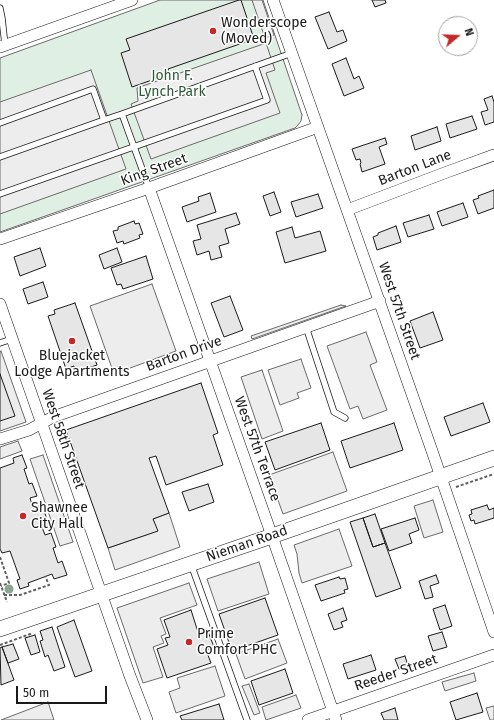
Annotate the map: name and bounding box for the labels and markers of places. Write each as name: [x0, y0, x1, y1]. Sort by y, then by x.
place label: Wonderscope (Moved): [221, 15, 307, 48]
marker: Wonderscope (Moved): [208, 26, 218, 36]
marker: Bluejacket Lodge Apartments: [67, 336, 77, 346]
place label: Bluejacket Lodge Apartments: [14, 348, 130, 380]
place label: Shawnee City Hall: [31, 500, 88, 532]
marker: Shawnee City Hall: [18, 511, 28, 521]
place label: Prime Comfort PHC: [197, 626, 277, 658]
marker: Prime Comfort PHC: [184, 637, 194, 647]

